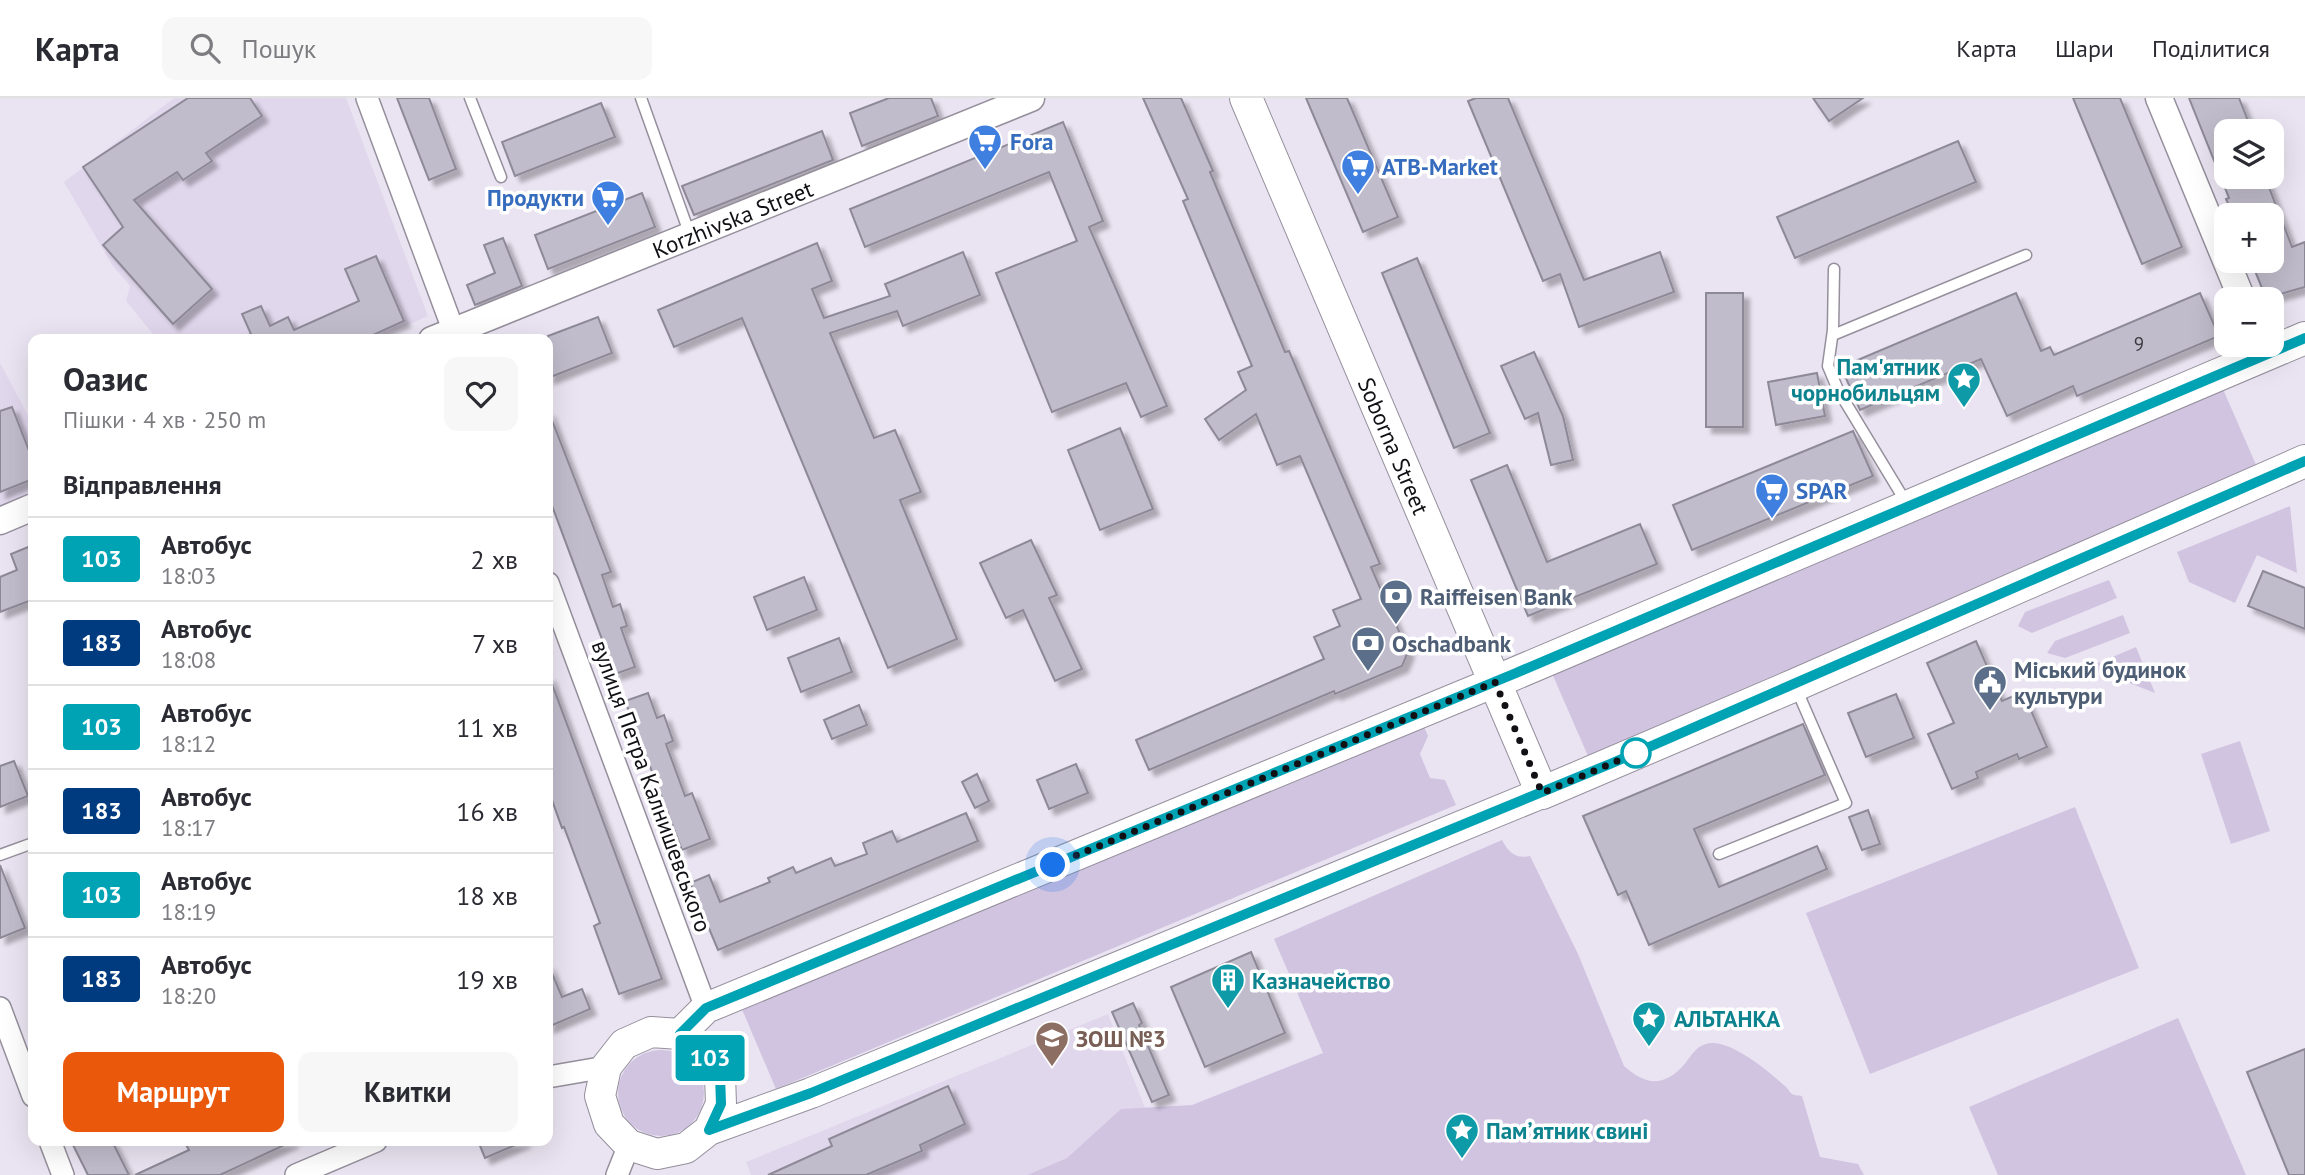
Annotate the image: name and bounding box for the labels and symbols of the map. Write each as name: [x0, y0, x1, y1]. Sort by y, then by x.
supermarket icon: Fora: [966, 122, 1004, 171]
place label: Fora: [1010, 127, 1054, 156]
supermarket icon: ATB-Market: [1339, 147, 1377, 196]
place label: ATB-Market: [1382, 152, 1498, 181]
street label: Korzhivska Street: [648, 173, 817, 264]
supermarket icon: Продукти: [589, 178, 627, 227]
place label: Продукти: [487, 183, 584, 212]
house number: 9: [2134, 332, 2144, 356]
place label: Пам'ятник чорнобильцям: [1791, 352, 1941, 407]
place icon: Пам'ятник чорнобильцям: [1945, 360, 1983, 409]
street label: Soborna Street: [1352, 373, 1436, 519]
supermarket icon: SPAR: [1753, 471, 1791, 520]
place label: SPAR: [1796, 476, 1847, 505]
bank icon: Raiffeisen Bank: [1377, 577, 1415, 626]
place label: Raiffeisen Bank: [1420, 582, 1573, 611]
bank icon: Oschadbank: [1349, 624, 1387, 673]
place label: Oschadbank: [1392, 629, 1512, 658]
street label: вулиця Петра Калнишевського: [586, 636, 718, 936]
place label: Міський будинок культури: [2014, 655, 2187, 710]
public building icon: Міський будинок культури: [1971, 663, 2009, 712]
unlabelled marker: [1621, 738, 1651, 768]
your location: [1035, 847, 1070, 882]
building icon: Казначейство: [1209, 961, 1247, 1010]
place label: Казначейство: [1252, 966, 1391, 995]
place icon: АЛЬТАНКА: [1630, 999, 1668, 1048]
place label: АЛЬТАНКА: [1674, 1004, 1780, 1033]
school or university icon: ЗОШ №3: [1033, 1019, 1071, 1068]
place label: ЗОШ №3: [1076, 1024, 1166, 1053]
line badge: 103: [670, 1035, 750, 1081]
place icon: Памʼятник свині: [1443, 1111, 1481, 1160]
place label: Памʼятник свині: [1486, 1116, 1648, 1145]

